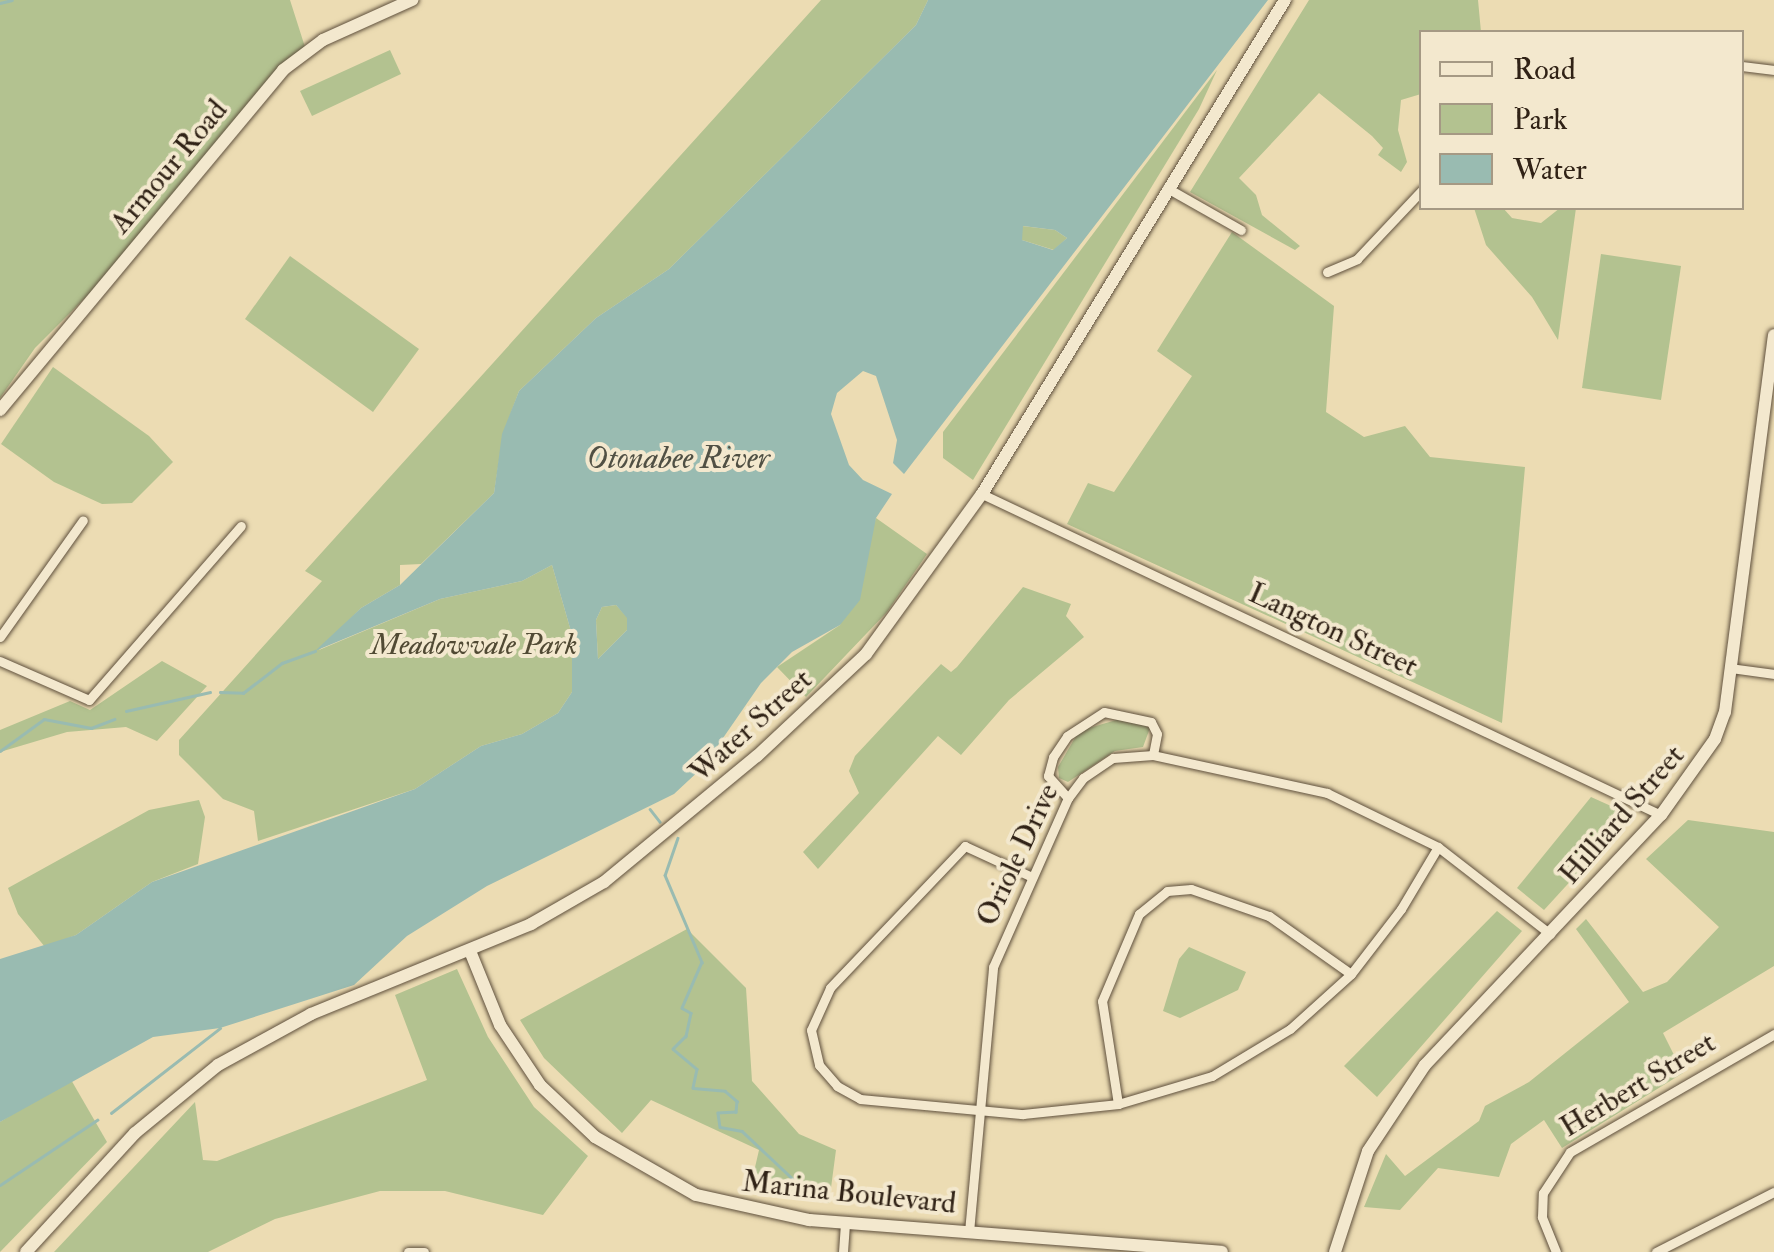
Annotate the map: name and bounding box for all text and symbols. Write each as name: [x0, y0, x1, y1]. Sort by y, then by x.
legend: [1419, 30, 1744, 210]
text: Road: [1513, 51, 1576, 88]
street label: Armour Road: [103, 93, 235, 241]
text: Park: [1513, 101, 1568, 138]
text: Water: [1513, 151, 1587, 188]
water label: Otonabee River: [586, 439, 770, 477]
street label: Langton Street: [1243, 575, 1423, 685]
park label: Meadowvale Park: [371, 627, 577, 663]
street label: Water Street: [682, 662, 820, 790]
street label: Hilliard Street: [1552, 738, 1692, 892]
street label: Oriole Drive: [969, 778, 1067, 932]
street label: Herbert Street: [1554, 1025, 1722, 1145]
street label: Marina Boulevard: [740, 1164, 958, 1222]

